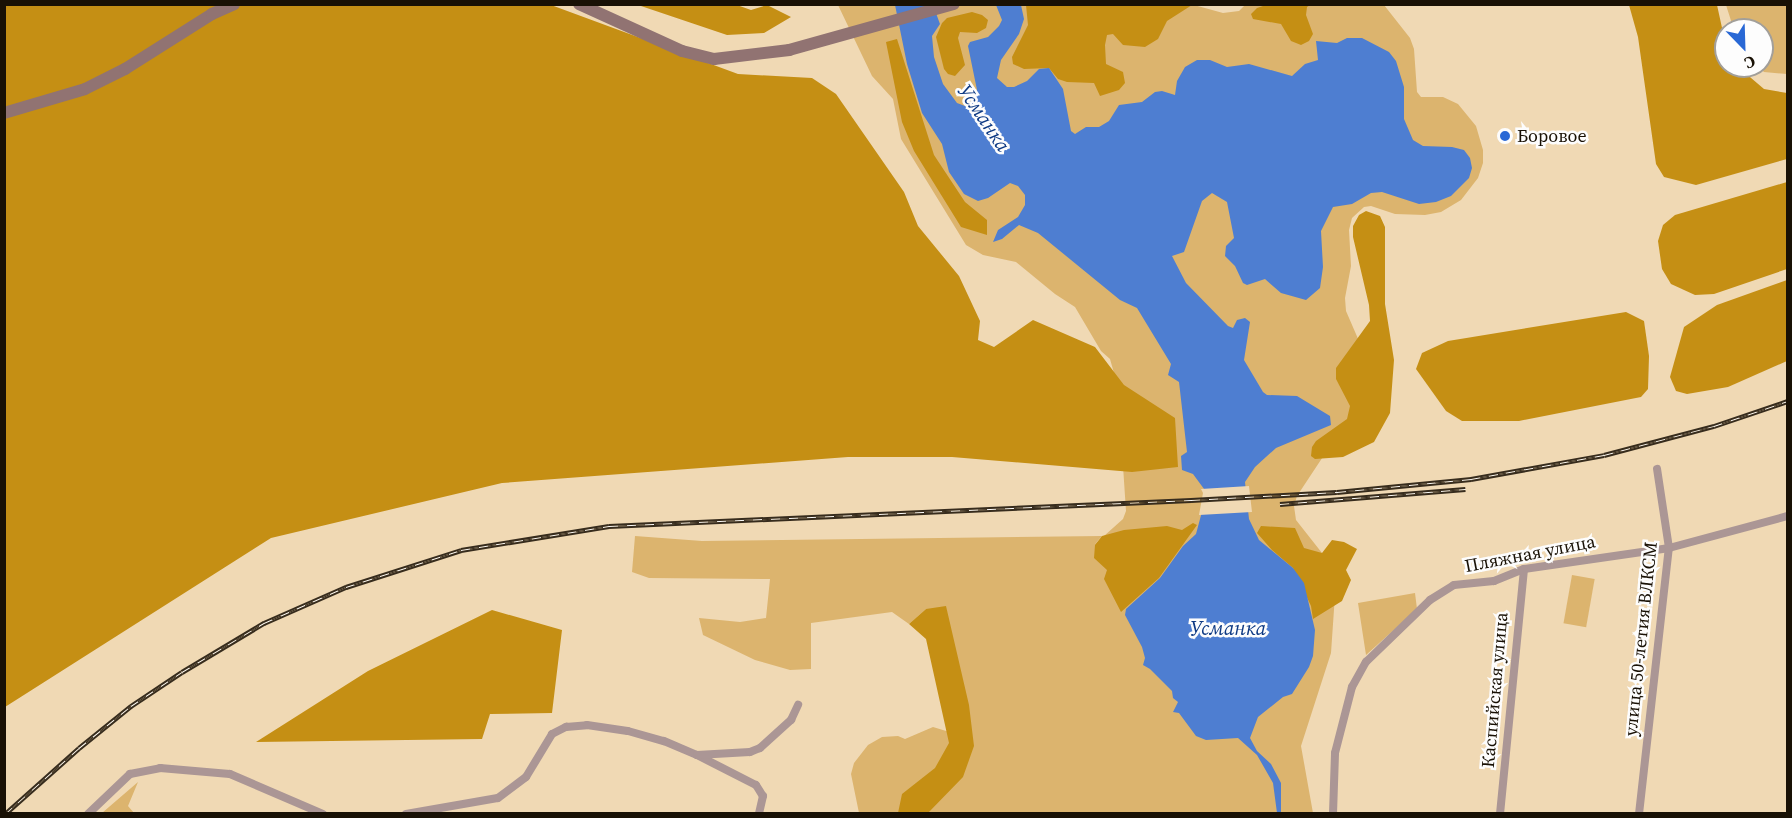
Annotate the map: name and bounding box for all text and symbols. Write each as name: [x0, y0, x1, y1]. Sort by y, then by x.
north arrow: [1714, 18, 1774, 78]
text: С: [1741, 51, 1759, 75]
water label: Усманка: [953, 80, 1015, 156]
place label: Боровое: [1517, 125, 1587, 147]
marker: Боровое: [1498, 129, 1512, 143]
street label: Пляжная улица: [1463, 531, 1597, 577]
street label: улица 50-летия ВЛКСМ: [1620, 541, 1662, 737]
street label: Каспийская улица: [1477, 611, 1513, 769]
water label: Усманка: [1190, 616, 1266, 640]

